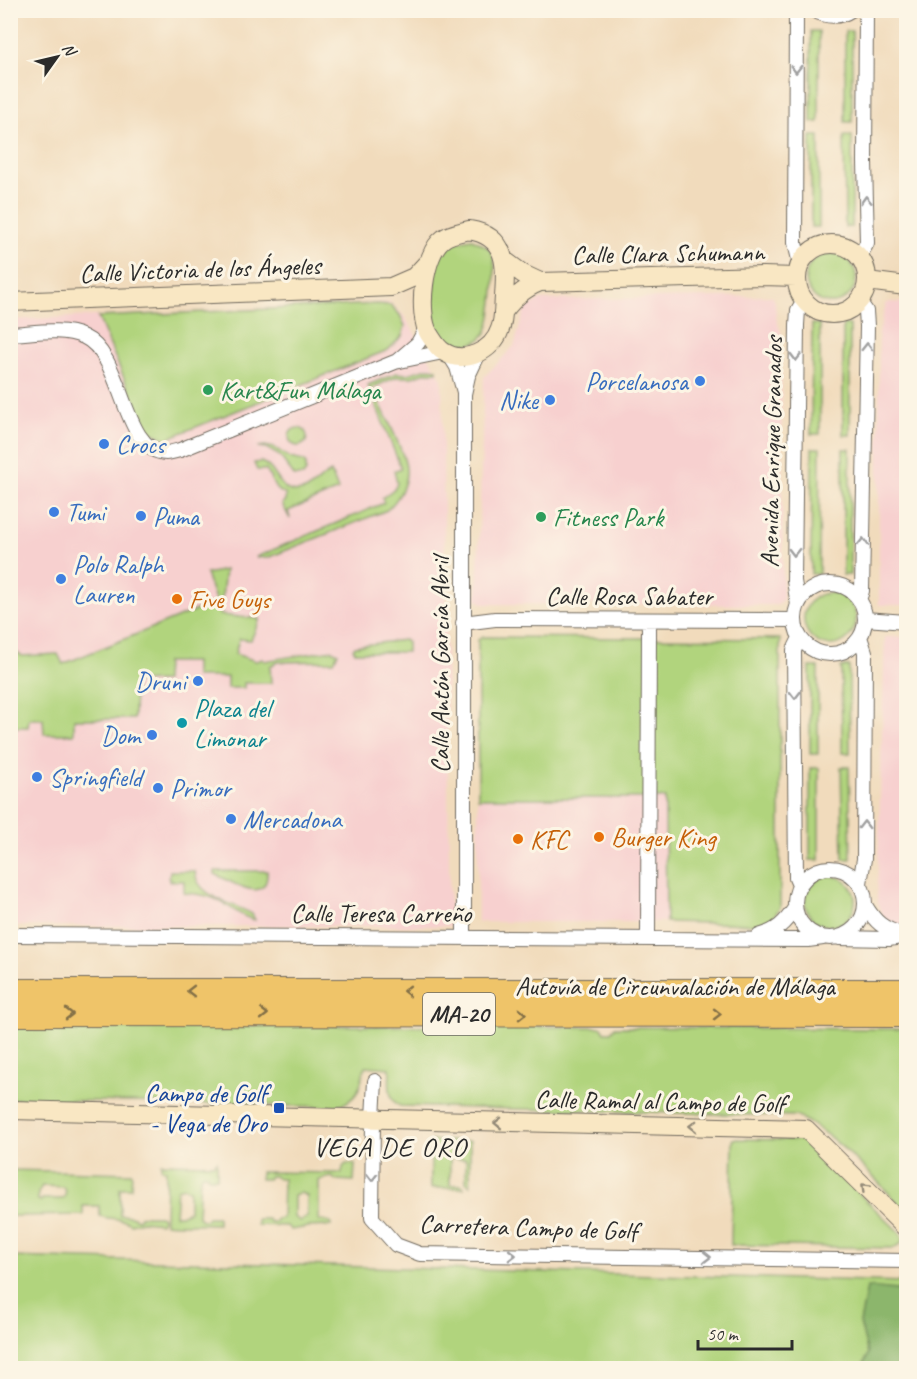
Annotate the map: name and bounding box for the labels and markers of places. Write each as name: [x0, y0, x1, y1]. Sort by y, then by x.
place label: Porcelanosa: [585, 365, 690, 398]
place label: Kart&Fun Málaga: [220, 374, 382, 407]
marker: Porcelanosa: [693, 374, 707, 388]
marker: Kart&Fun Málaga: [201, 383, 215, 397]
place label: Nike: [499, 384, 540, 417]
marker: Nike: [543, 393, 557, 407]
place label: Crocs: [116, 428, 167, 461]
marker: Crocs: [97, 437, 111, 451]
place label: Tumi: [66, 496, 108, 529]
place label: Puma: [153, 500, 200, 533]
place label: Fitness Park: [553, 501, 666, 534]
marker: Tumi: [47, 505, 61, 519]
marker: Puma: [134, 509, 148, 523]
marker: Fitness Park: [534, 510, 548, 524]
place label: Polo Ralph Lauren: [73, 548, 165, 611]
marker: Polo Ralph Lauren: [54, 572, 68, 586]
place label: Five Guys: [189, 583, 272, 616]
marker: Five Guys: [170, 592, 184, 606]
place label: Druni: [135, 665, 189, 698]
marker: Druni: [191, 674, 205, 688]
place label: Plaza del Limonar: [194, 692, 275, 755]
marker: Plaza del Limonar: [175, 716, 189, 730]
place label: Dom: [101, 719, 142, 752]
marker: Dom: [145, 728, 159, 742]
place label: Springfield: [49, 761, 145, 794]
marker: Springfield: [30, 770, 44, 784]
place label: Primor: [170, 772, 234, 805]
marker: Primor: [151, 781, 165, 795]
place label: Mercadona: [243, 803, 343, 836]
marker: Mercadona: [224, 812, 238, 826]
place label: Burger King: [611, 821, 717, 854]
place label: KFC: [530, 823, 571, 856]
marker: Burger King: [592, 830, 606, 844]
marker: KFC: [511, 832, 525, 846]
place label: Campo de Golf - Vega de Oro: [145, 1077, 272, 1140]
marker: Campo de Golf - Vega de Oro: [272, 1101, 286, 1115]

